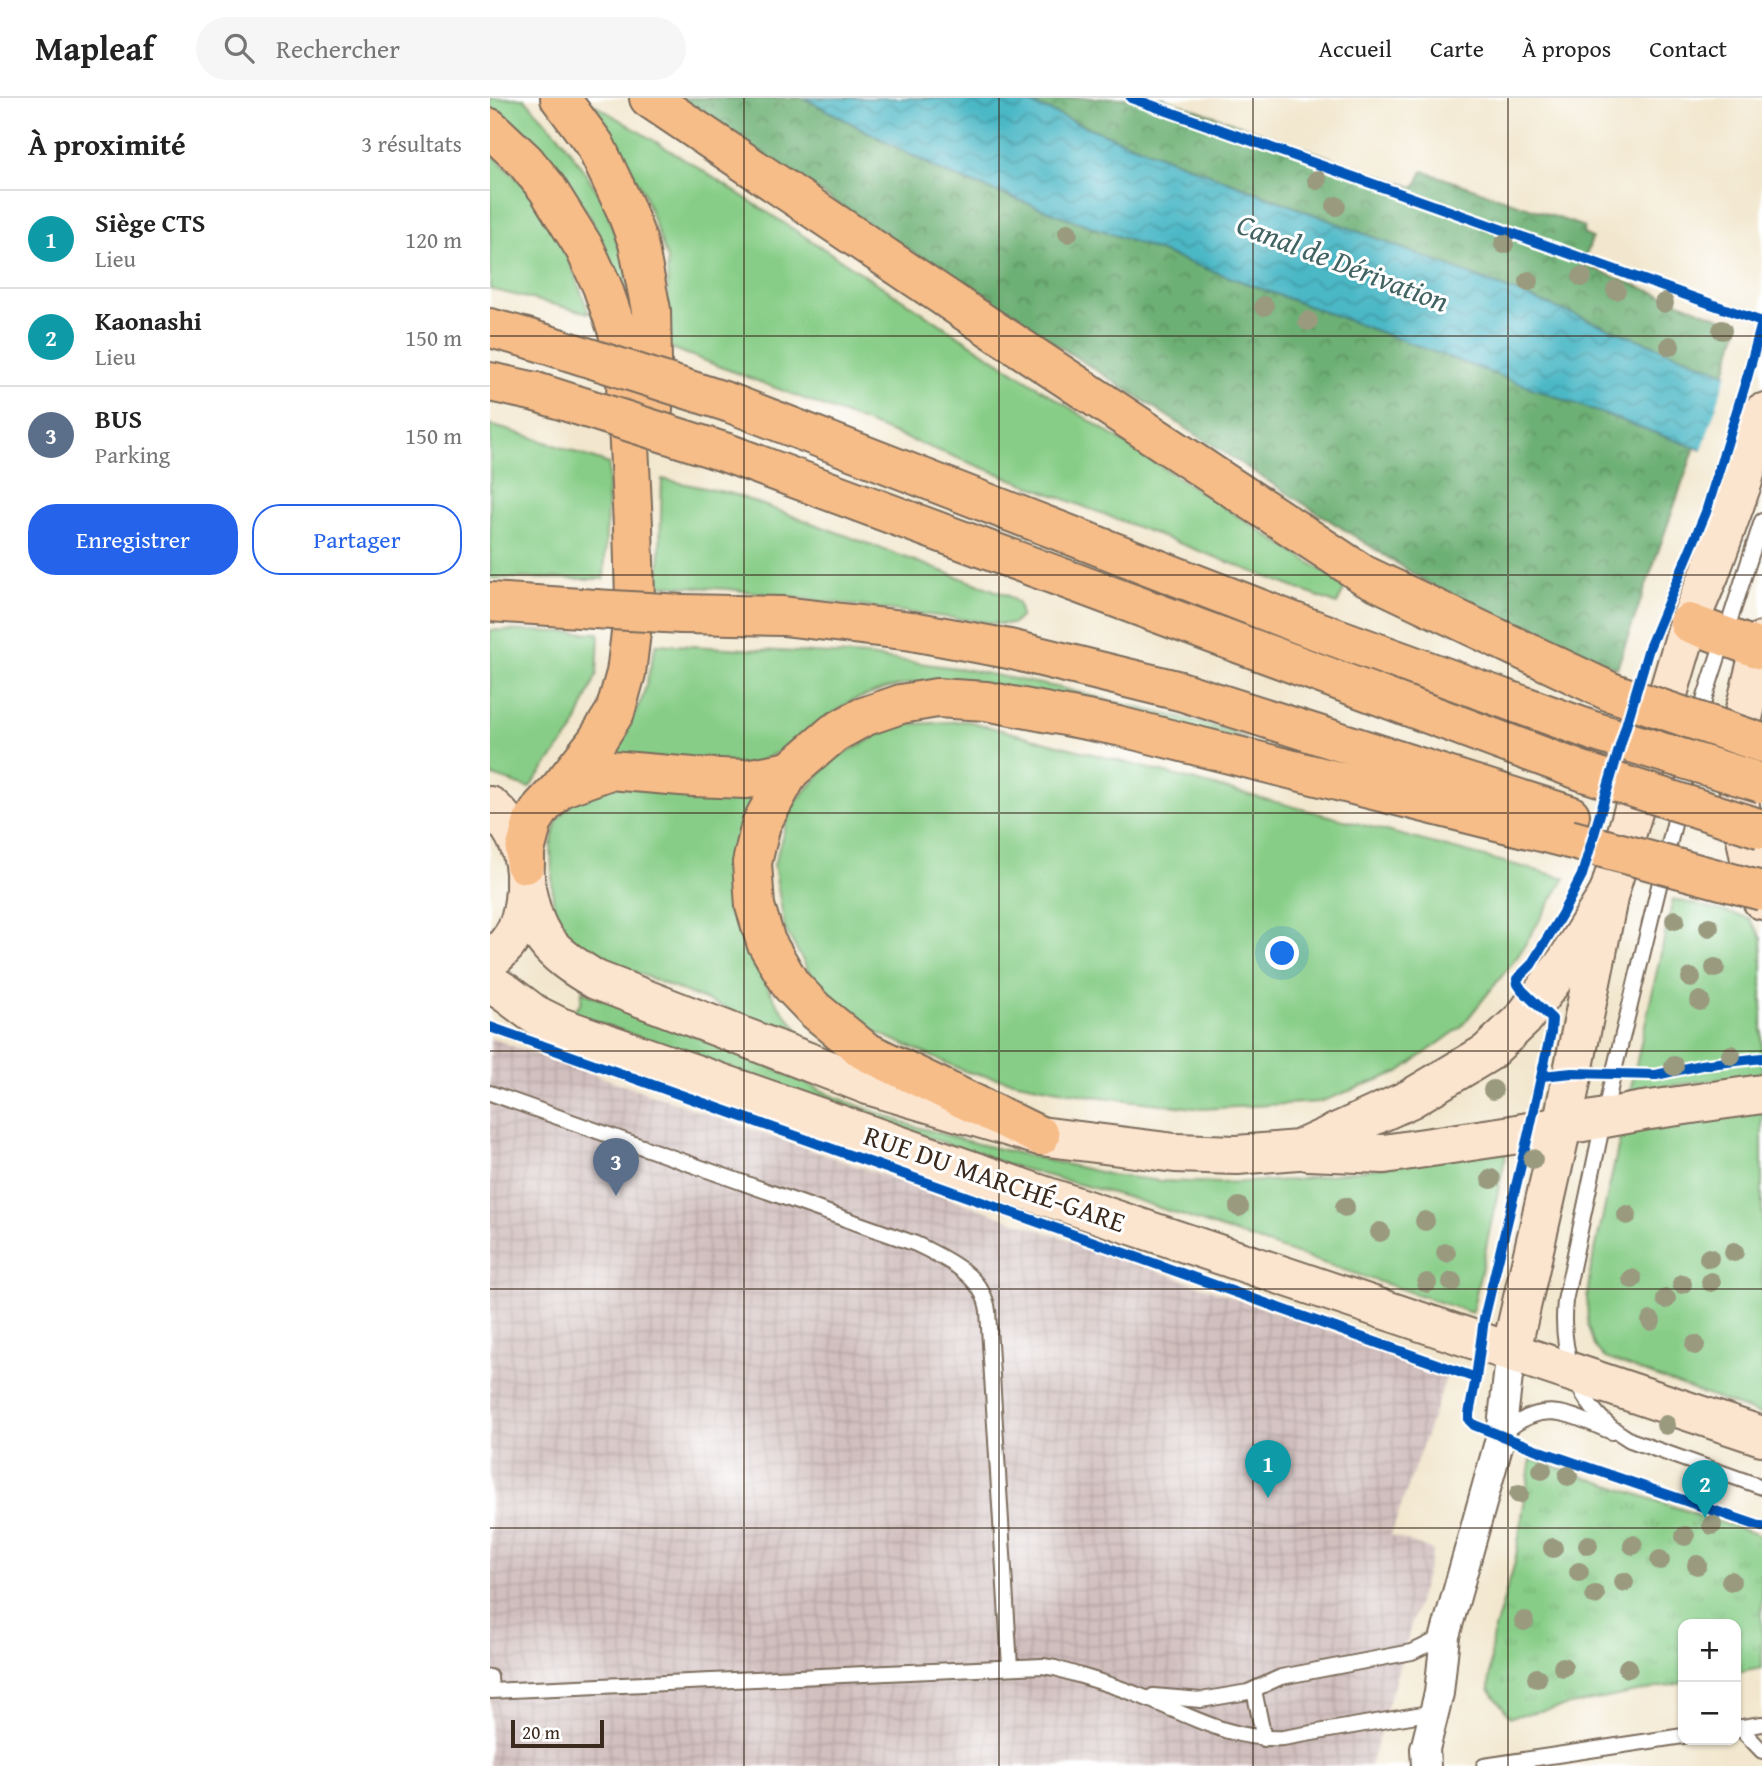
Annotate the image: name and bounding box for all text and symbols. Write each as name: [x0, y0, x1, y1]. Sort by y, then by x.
search box: [196, 17, 686, 80]
text: Mapleaf: [35, 24, 154, 72]
icon: search: [220, 29, 258, 67]
text: Rechercher: [276, 29, 400, 68]
text: Accueil: [1318, 31, 1392, 66]
text: Carte: [1430, 31, 1484, 66]
text: À propos: [1522, 31, 1611, 66]
text: Contact: [1649, 31, 1727, 66]
text: À proximité: [28, 122, 186, 166]
text: 3 résultats: [361, 127, 462, 160]
water label: Canal de Dérivation: [1231, 201, 1455, 323]
text: Siège CTS: [95, 203, 205, 242]
text: 1: [45, 223, 57, 256]
text: 120 m: [405, 223, 462, 256]
text: Lieu: [95, 242, 136, 275]
text: Kaonashi: [95, 301, 202, 340]
text: 2: [45, 321, 57, 354]
text: 150 m: [405, 321, 462, 354]
text: Lieu: [95, 340, 136, 373]
text: BUS: [95, 399, 142, 438]
text: 3: [45, 419, 57, 452]
text: 150 m: [405, 419, 462, 452]
text: Parking: [95, 438, 170, 471]
button: Enregistrer: [28, 504, 238, 575]
button: Partager: [252, 504, 462, 575]
your location: [1265, 936, 1299, 970]
street label: RUE DU MARCHÉ-GARE: [859, 1114, 1131, 1242]
pin: 3: [593, 1138, 639, 1196]
pin: 1: [1245, 1440, 1291, 1498]
pin: 2: [1682, 1460, 1728, 1518]
map controls: [1678, 1619, 1741, 1745]
button: +: [1678, 1619, 1741, 1682]
button: −: [1678, 1682, 1741, 1745]
scale bar: [511, 1717, 604, 1749]
text: 20 m: [522, 1718, 560, 1746]

